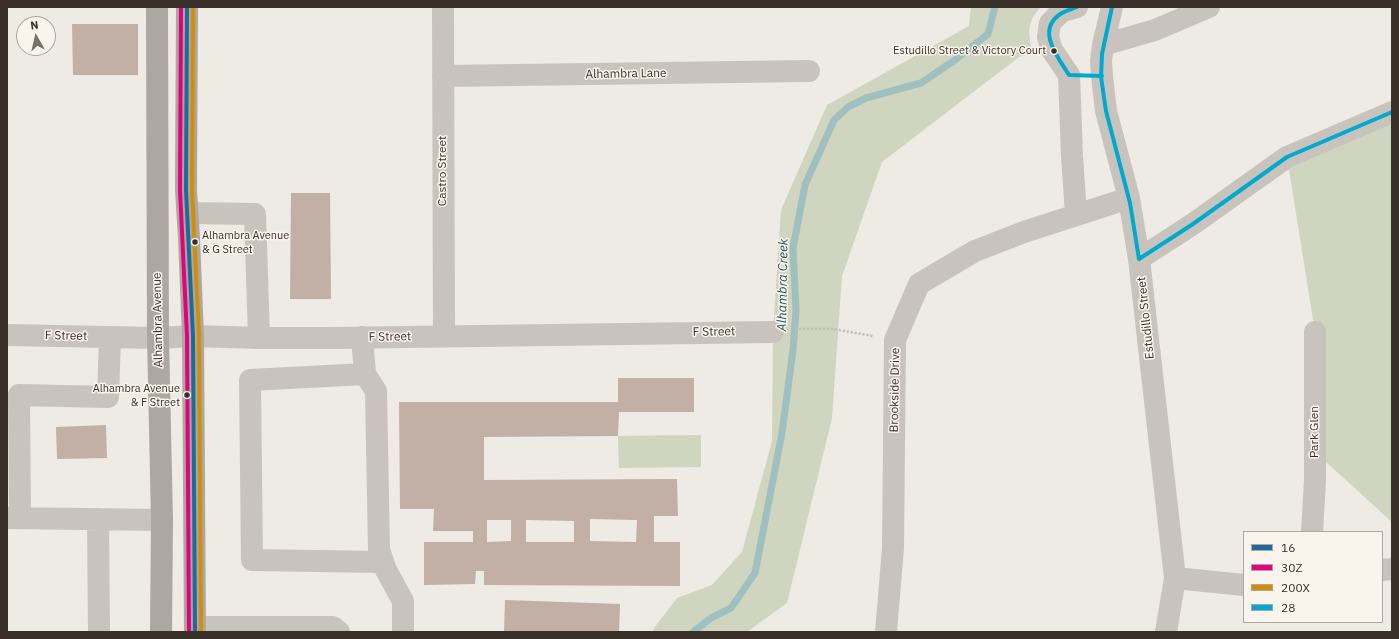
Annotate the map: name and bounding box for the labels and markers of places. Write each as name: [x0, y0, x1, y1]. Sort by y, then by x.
place label: Estudillo Street & Victory Court: [893, 44, 1046, 58]
marker: Estudillo Street & Victory Court: [1049, 46, 1059, 56]
place label: Alhambra Avenue & G Street: [202, 229, 289, 255]
marker: Alhambra Avenue & G Street: [190, 237, 200, 247]
place label: Alhambra Avenue & F Street: [93, 382, 180, 408]
marker: Alhambra Avenue & F Street: [182, 390, 192, 400]

